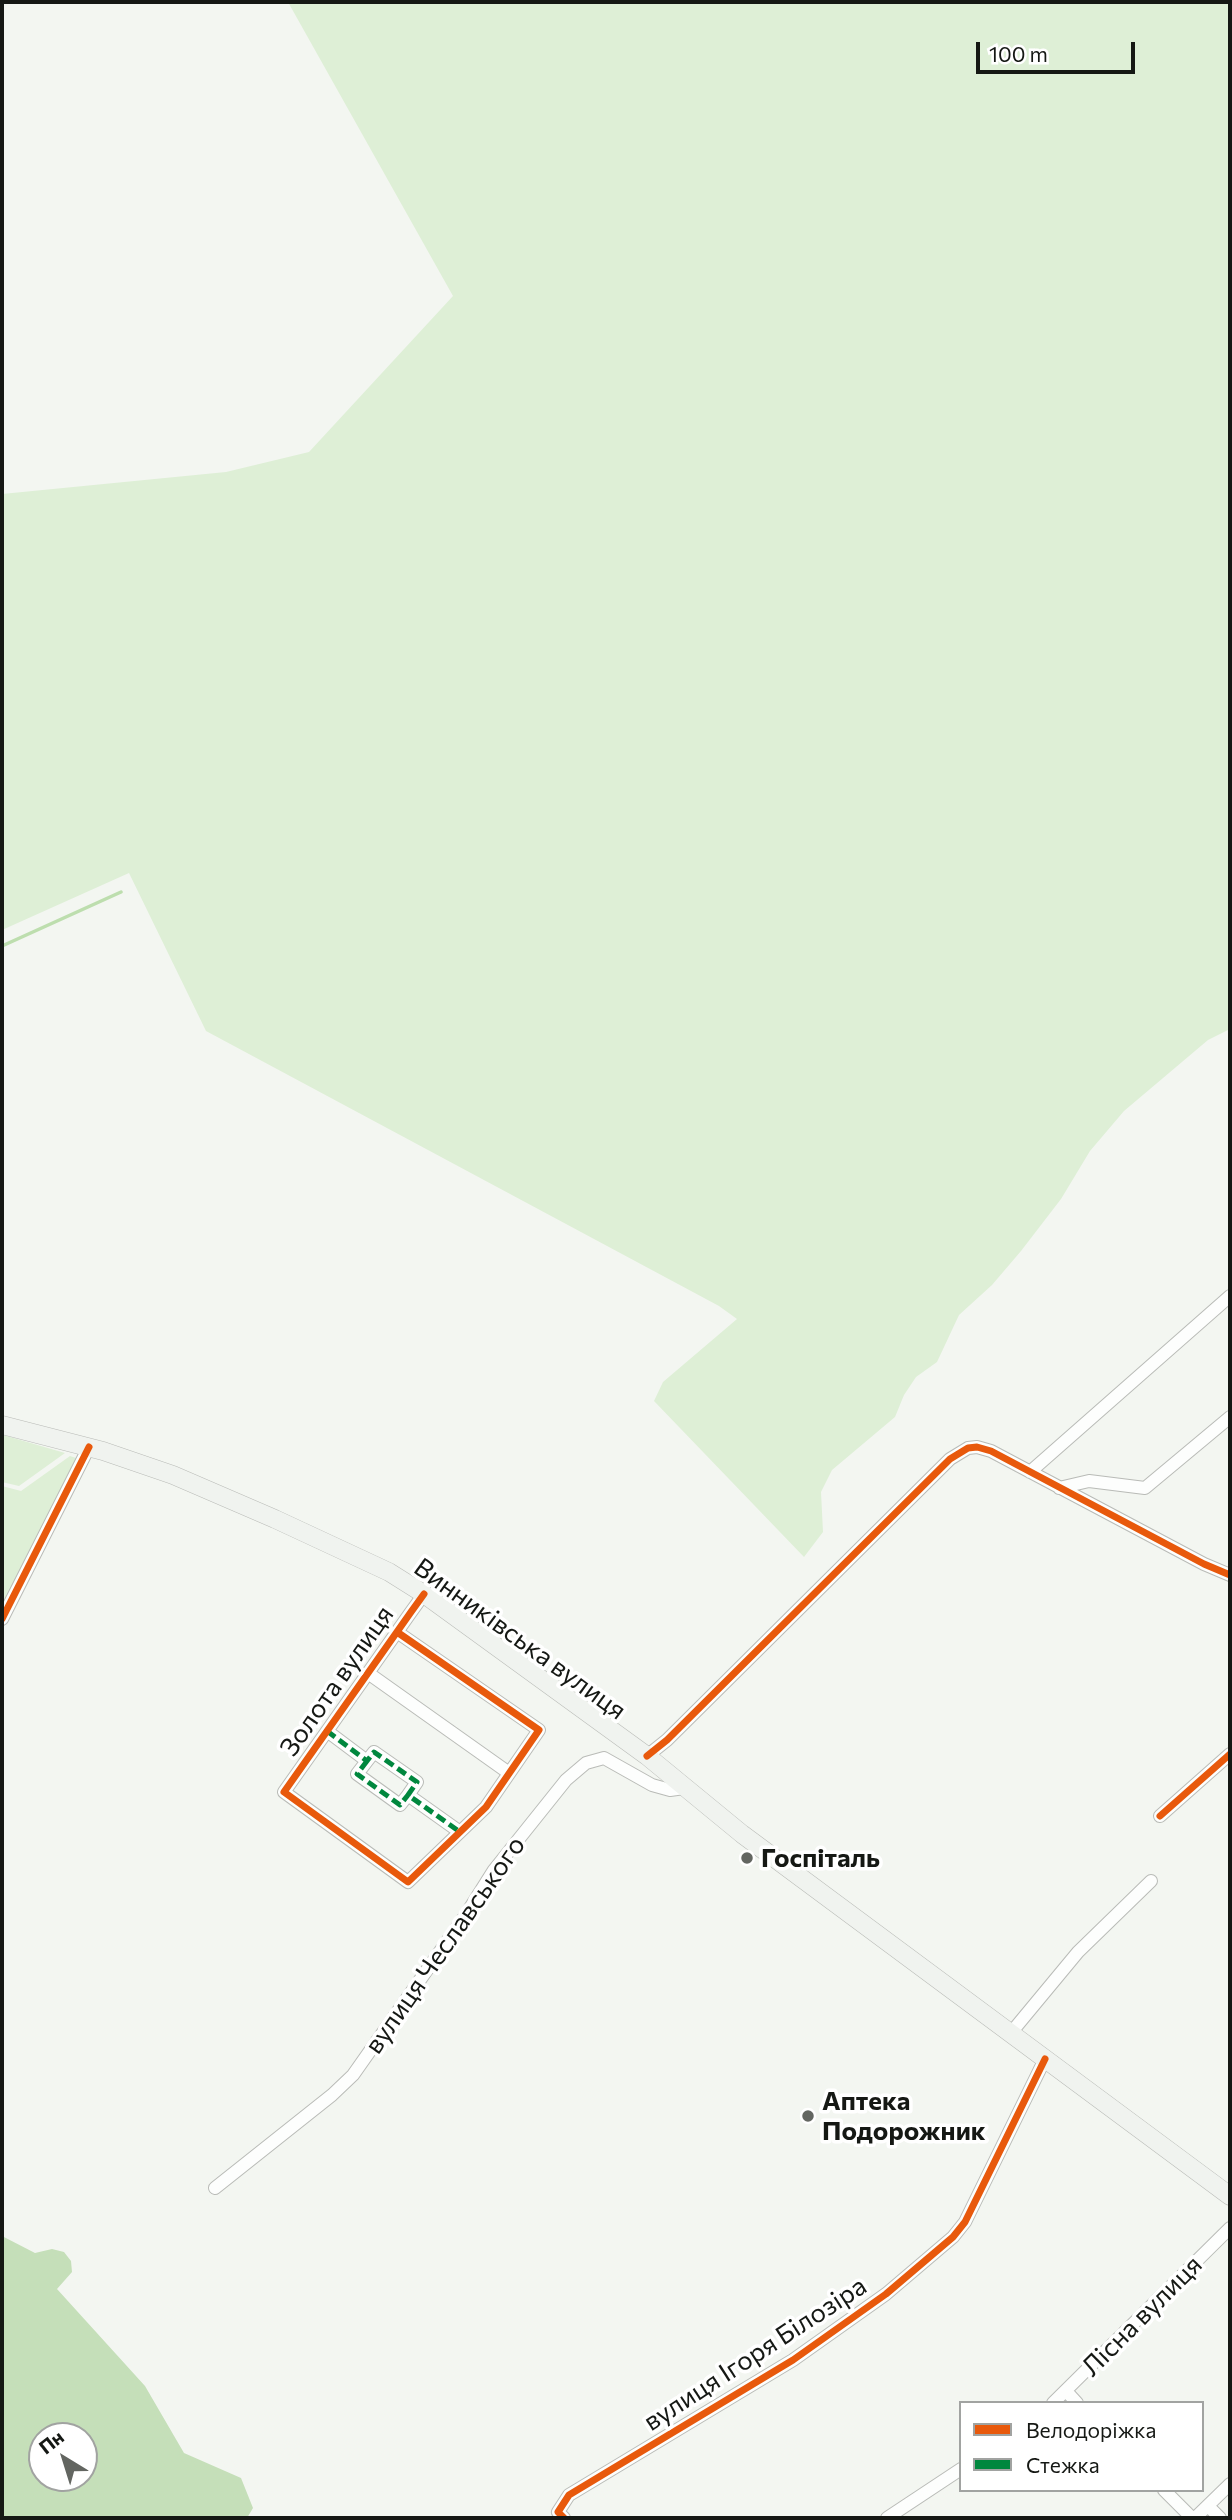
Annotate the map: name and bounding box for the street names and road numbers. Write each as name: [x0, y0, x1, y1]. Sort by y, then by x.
street label: Винниківська вулиця: [408, 1552, 632, 1726]
street label: Золота вулиця: [274, 1600, 400, 1762]
street label: вулиця Чеславського: [358, 1830, 532, 2060]
street label: Лісна вулиця: [1075, 2249, 1209, 2383]
street label: вулиця Ігоря Білозіра: [638, 2270, 872, 2438]

